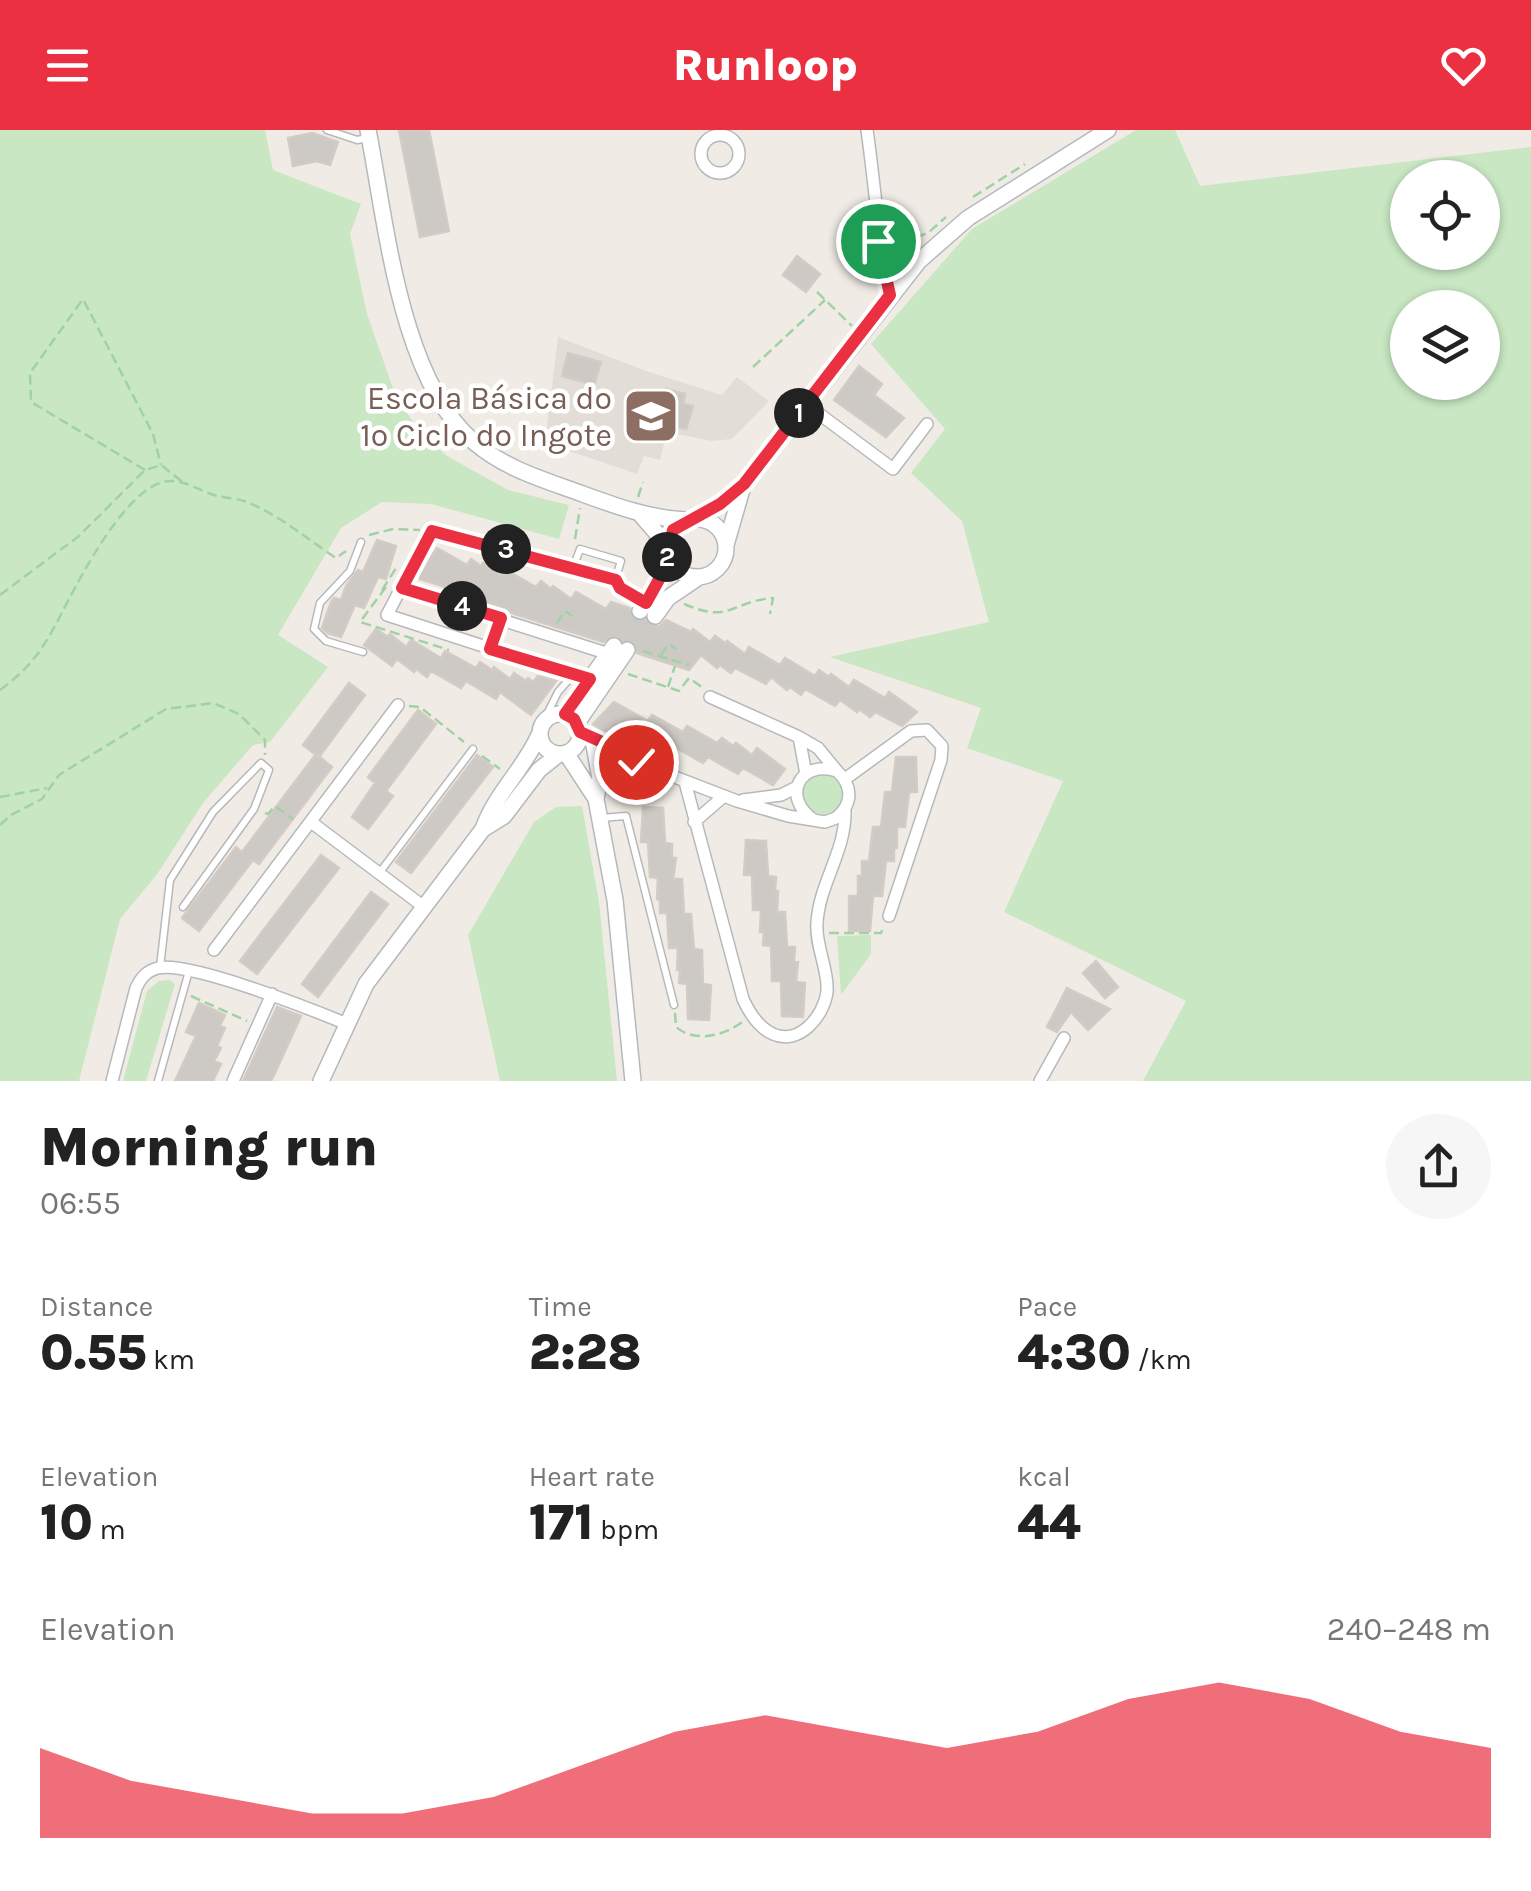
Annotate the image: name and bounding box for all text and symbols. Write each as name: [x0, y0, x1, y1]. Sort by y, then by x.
icon: menu: [40, 38, 95, 93]
icon: heart: [1436, 38, 1491, 93]
text: Runloop: [673, 39, 858, 91]
map controls: [1390, 160, 1500, 400]
button: locate: [1390, 160, 1500, 270]
pin: [836, 199, 921, 284]
icon: arrive: [851, 214, 906, 269]
button: layers: [1390, 290, 1500, 400]
place label: Escola Básica do 1º Ciclo do Ingote: [360, 380, 612, 454]
school or university icon: Escola Básica do 1º Ciclo do Ingote: [621, 386, 681, 446]
pin: 1: [774, 388, 824, 438]
text: 1: [794, 396, 804, 429]
pin: 3: [481, 524, 531, 574]
text: 3: [497, 532, 515, 565]
pin: 2: [642, 532, 692, 582]
text: 2: [659, 540, 675, 573]
pin: 4: [437, 581, 487, 631]
text: 4: [454, 589, 470, 622]
pin: [594, 720, 679, 805]
icon: check: [609, 735, 664, 790]
button: share: [1386, 1114, 1491, 1219]
text: Morning run: [40, 1115, 378, 1179]
text: 06:55: [40, 1185, 121, 1222]
text: Distance: [40, 1290, 153, 1323]
text: Time: [529, 1290, 592, 1323]
text: Pace: [1017, 1290, 1077, 1323]
text: 0.55: [40, 1323, 146, 1382]
text: 2:28: [529, 1323, 641, 1382]
text: 4:30: [1017, 1323, 1131, 1382]
text: km: [146, 1343, 195, 1376]
text: /km: [1131, 1343, 1192, 1376]
text: Elevation: [40, 1460, 159, 1493]
text: Heart rate: [529, 1460, 655, 1493]
text: kcal: [1017, 1460, 1071, 1493]
text: 10: [40, 1493, 93, 1552]
text: 171: [529, 1493, 593, 1552]
text: 44: [1017, 1493, 1081, 1552]
text: m: [93, 1513, 126, 1546]
text: bpm: [593, 1513, 659, 1546]
text: Elevation: [40, 1611, 175, 1648]
text: 240–248 m: [1327, 1611, 1491, 1648]

